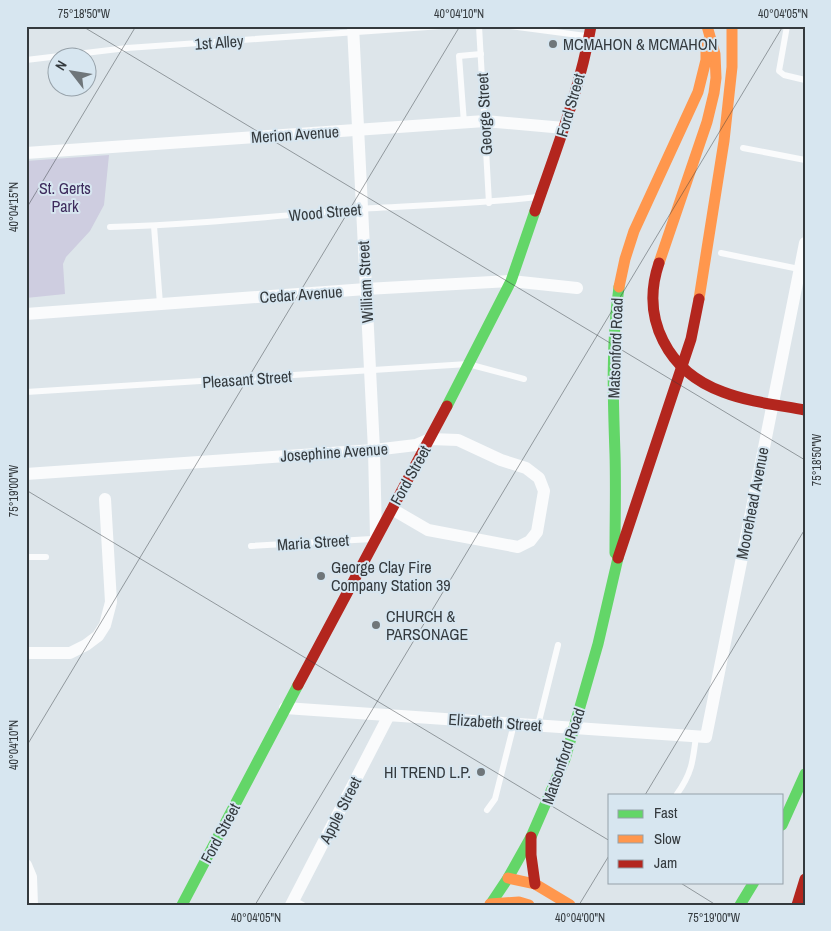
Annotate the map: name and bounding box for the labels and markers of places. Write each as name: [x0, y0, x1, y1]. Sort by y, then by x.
place label: MCMAHON & MCMAHON: [563, 33, 718, 55]
marker: MCMAHON & MCMAHON: [547, 38, 559, 50]
place label: George Clay Fire Company Station 39: [331, 556, 451, 596]
marker: George Clay Fire Company Station 39: [315, 570, 327, 582]
place label: CHURCH & PARSONAGE: [386, 605, 468, 645]
marker: CHURCH & PARSONAGE: [370, 619, 382, 631]
place label: HI TREND L.P.: [384, 761, 471, 783]
marker: HI TREND L.P.: [475, 766, 487, 778]

